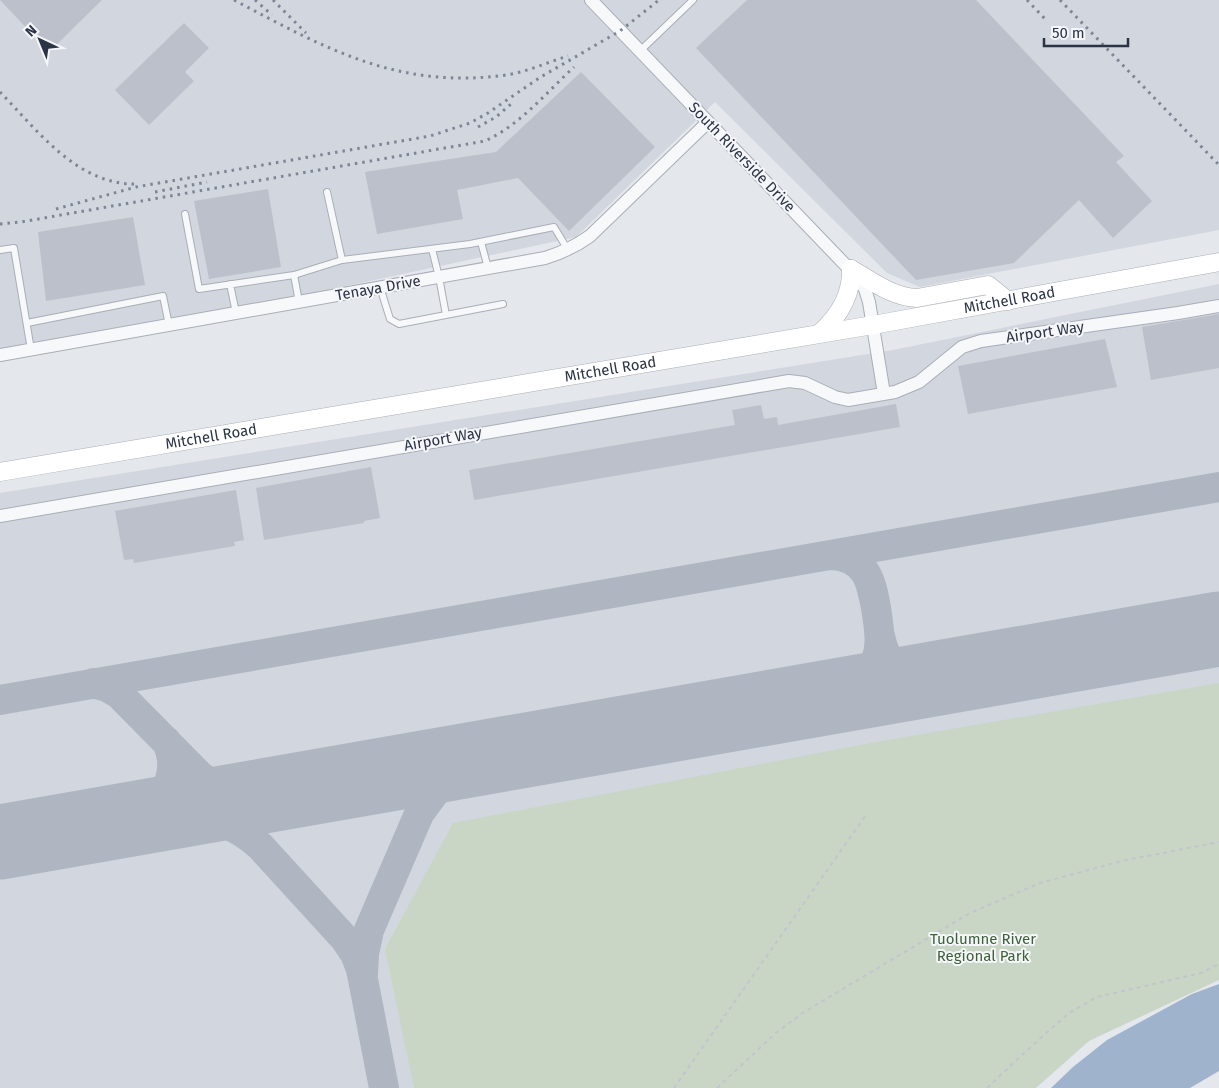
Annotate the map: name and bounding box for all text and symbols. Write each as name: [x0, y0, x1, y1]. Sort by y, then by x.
north arrow: [15, 15, 65, 65]
scale bar: [1044, 15, 1128, 47]
text: N: [22, 22, 41, 40]
text: 50 m: [1052, 24, 1085, 42]
street label: South Riverside Drive: [685, 98, 799, 216]
street label: Tenaya Drive: [334, 272, 422, 304]
street label: Mitchell Road: [962, 283, 1057, 317]
street label: Airport Way: [1005, 318, 1086, 346]
street label: Mitchell Road: [563, 353, 658, 386]
street label: Mitchell Road: [164, 420, 258, 453]
street label: Airport Way: [403, 423, 484, 455]
park label: Tuolumne River Regional Park: [930, 930, 1036, 965]

